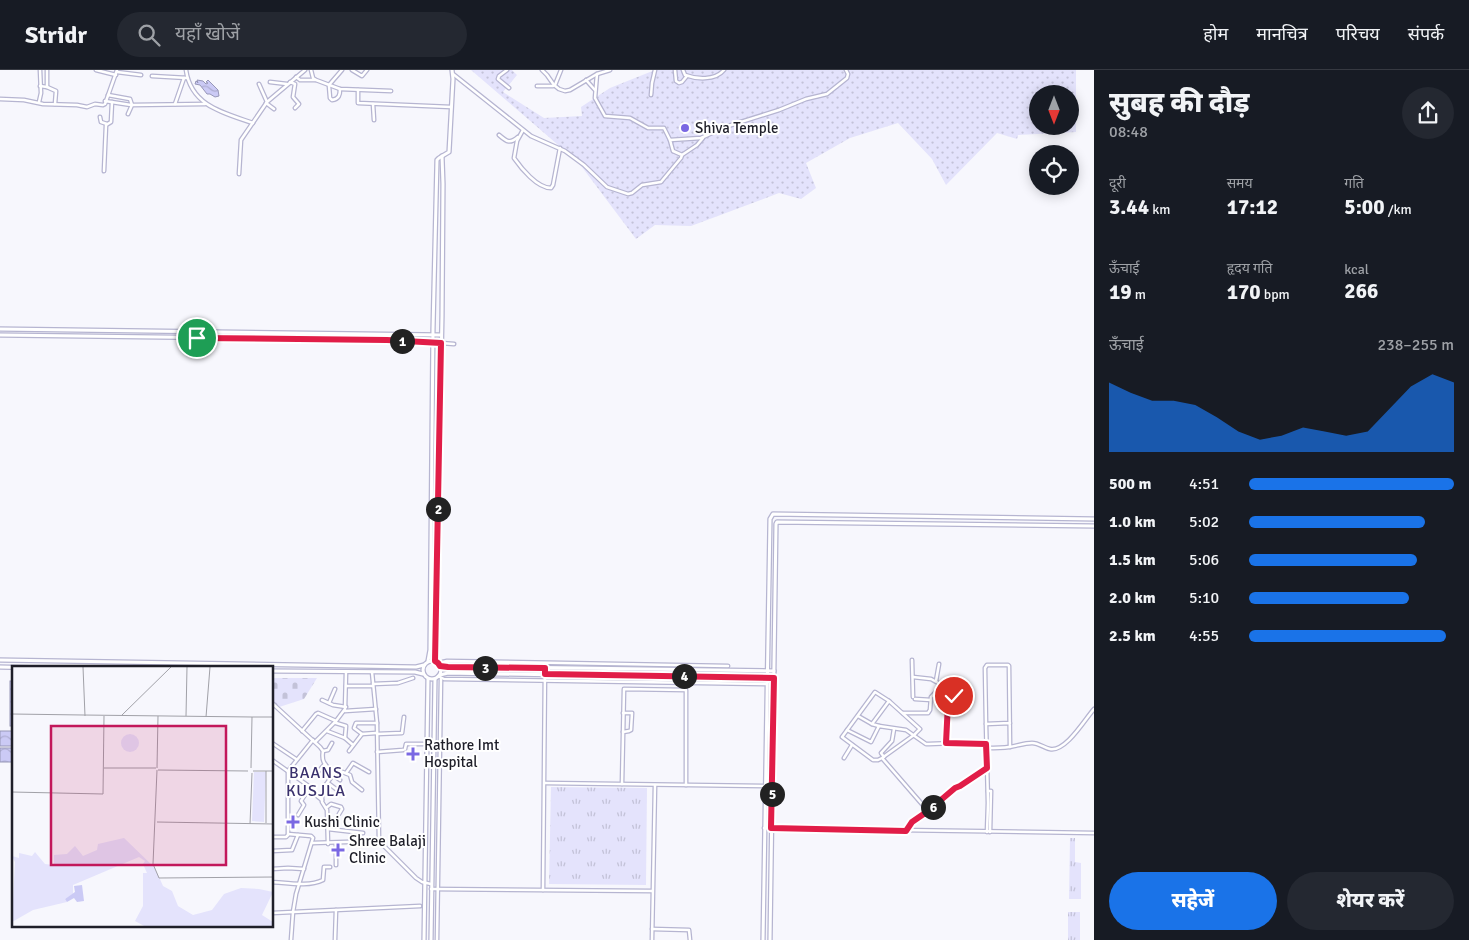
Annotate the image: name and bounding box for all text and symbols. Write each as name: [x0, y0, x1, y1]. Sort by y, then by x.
search box: [117, 12, 467, 57]
text: Stridr: [25, 20, 87, 50]
icon: search: [135, 21, 163, 49]
text: यहाँ खोजें: [175, 22, 240, 46]
text: होम: [1203, 23, 1228, 45]
text: मानचित्र: [1256, 23, 1308, 45]
text: परिचय: [1336, 23, 1380, 45]
text: संपर्क: [1408, 23, 1444, 45]
north arrow: [1029, 85, 1079, 135]
map controls: [1029, 85, 1079, 195]
text: सुबह की दौड़: [1109, 86, 1249, 120]
button: share: [1402, 87, 1454, 139]
place label: Shiva Temple: [695, 119, 778, 137]
marker: Shiva Temple: [679, 122, 691, 134]
text: 08:48: [1109, 122, 1148, 142]
button: locate: [1029, 145, 1079, 195]
text: दूरी: [1109, 175, 1126, 192]
text: समय: [1227, 175, 1253, 192]
text: गति: [1344, 175, 1364, 192]
text: 3.44: [1109, 194, 1149, 220]
text: 17:12: [1227, 194, 1278, 220]
text: 5:00: [1344, 194, 1385, 220]
text: km: [1149, 201, 1170, 218]
text: /km: [1385, 201, 1412, 218]
text: ऊँचाई: [1109, 260, 1139, 277]
text: हृदय गति: [1227, 260, 1272, 277]
text: kcal: [1344, 261, 1369, 278]
text: 266: [1344, 278, 1378, 304]
text: 19: [1109, 279, 1132, 305]
text: 170: [1227, 279, 1261, 305]
text: m: [1132, 286, 1146, 303]
text: bpm: [1261, 286, 1290, 303]
pin: [176, 317, 218, 359]
icon: arrive: [183, 324, 211, 352]
pin: 1: [390, 328, 414, 354]
text: 1: [399, 333, 406, 350]
text: ऊँचाई: [1109, 335, 1144, 355]
text: 238–255 m: [1377, 335, 1454, 355]
text: 500 m: [1109, 474, 1151, 494]
text: 4:51: [1189, 474, 1219, 494]
pin: 2: [426, 496, 450, 522]
text: 2: [435, 501, 442, 518]
text: 1.0 km: [1109, 512, 1156, 532]
text: 5:02: [1189, 512, 1219, 532]
text: 1.5 km: [1109, 550, 1156, 570]
text: 5:06: [1189, 550, 1219, 570]
text: 2.0 km: [1109, 588, 1156, 608]
text: 5:10: [1189, 588, 1219, 608]
text: 2.5 km: [1109, 626, 1156, 646]
text: 4:55: [1189, 626, 1219, 646]
pin: 3: [472, 656, 498, 680]
text: 3: [482, 660, 489, 677]
pin: 4: [672, 664, 696, 688]
inset map: [12, 666, 274, 928]
text: 4: [681, 668, 688, 685]
pin: [933, 675, 975, 717]
icon: check: [940, 682, 968, 710]
place label: Rathore Imt Hospital: [424, 736, 499, 771]
marker: Rathore Imt Hospital: [406, 747, 420, 761]
district label: BAANS KUSJLA: [286, 763, 346, 801]
pin: 5: [760, 782, 784, 806]
text: 5: [769, 786, 776, 803]
pin: 6: [920, 794, 946, 820]
text: 6: [930, 799, 937, 816]
place label: Kushi Clinic: [304, 813, 380, 831]
marker: Kushi Clinic: [286, 815, 300, 829]
place label: Shree Balaji Clinic: [349, 832, 426, 867]
marker: Shree Balaji Clinic: [331, 843, 345, 857]
button: सहेजें: [1109, 872, 1277, 930]
button: शेयर करें: [1287, 872, 1454, 930]

